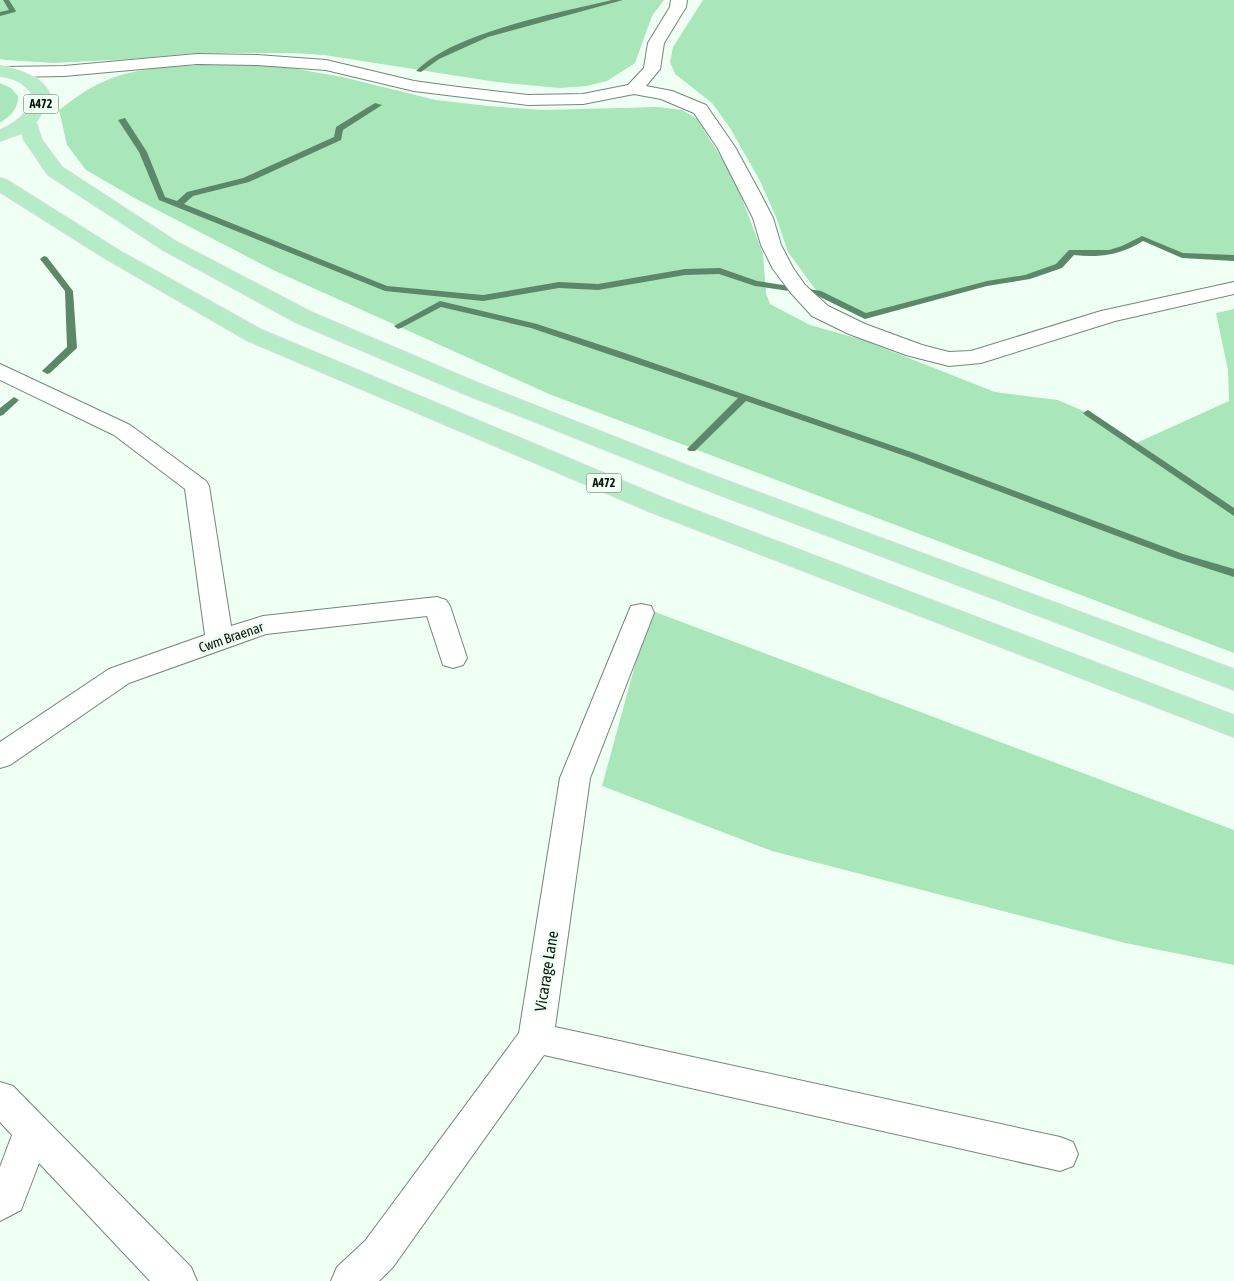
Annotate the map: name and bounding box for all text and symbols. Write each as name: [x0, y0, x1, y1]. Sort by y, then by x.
road number: A472: [23, 95, 58, 114]
road number: A472: [586, 473, 622, 492]
street label: Cwm Braenar: [197, 618, 266, 656]
street label: Vicarage Lane: [531, 929, 562, 1013]

